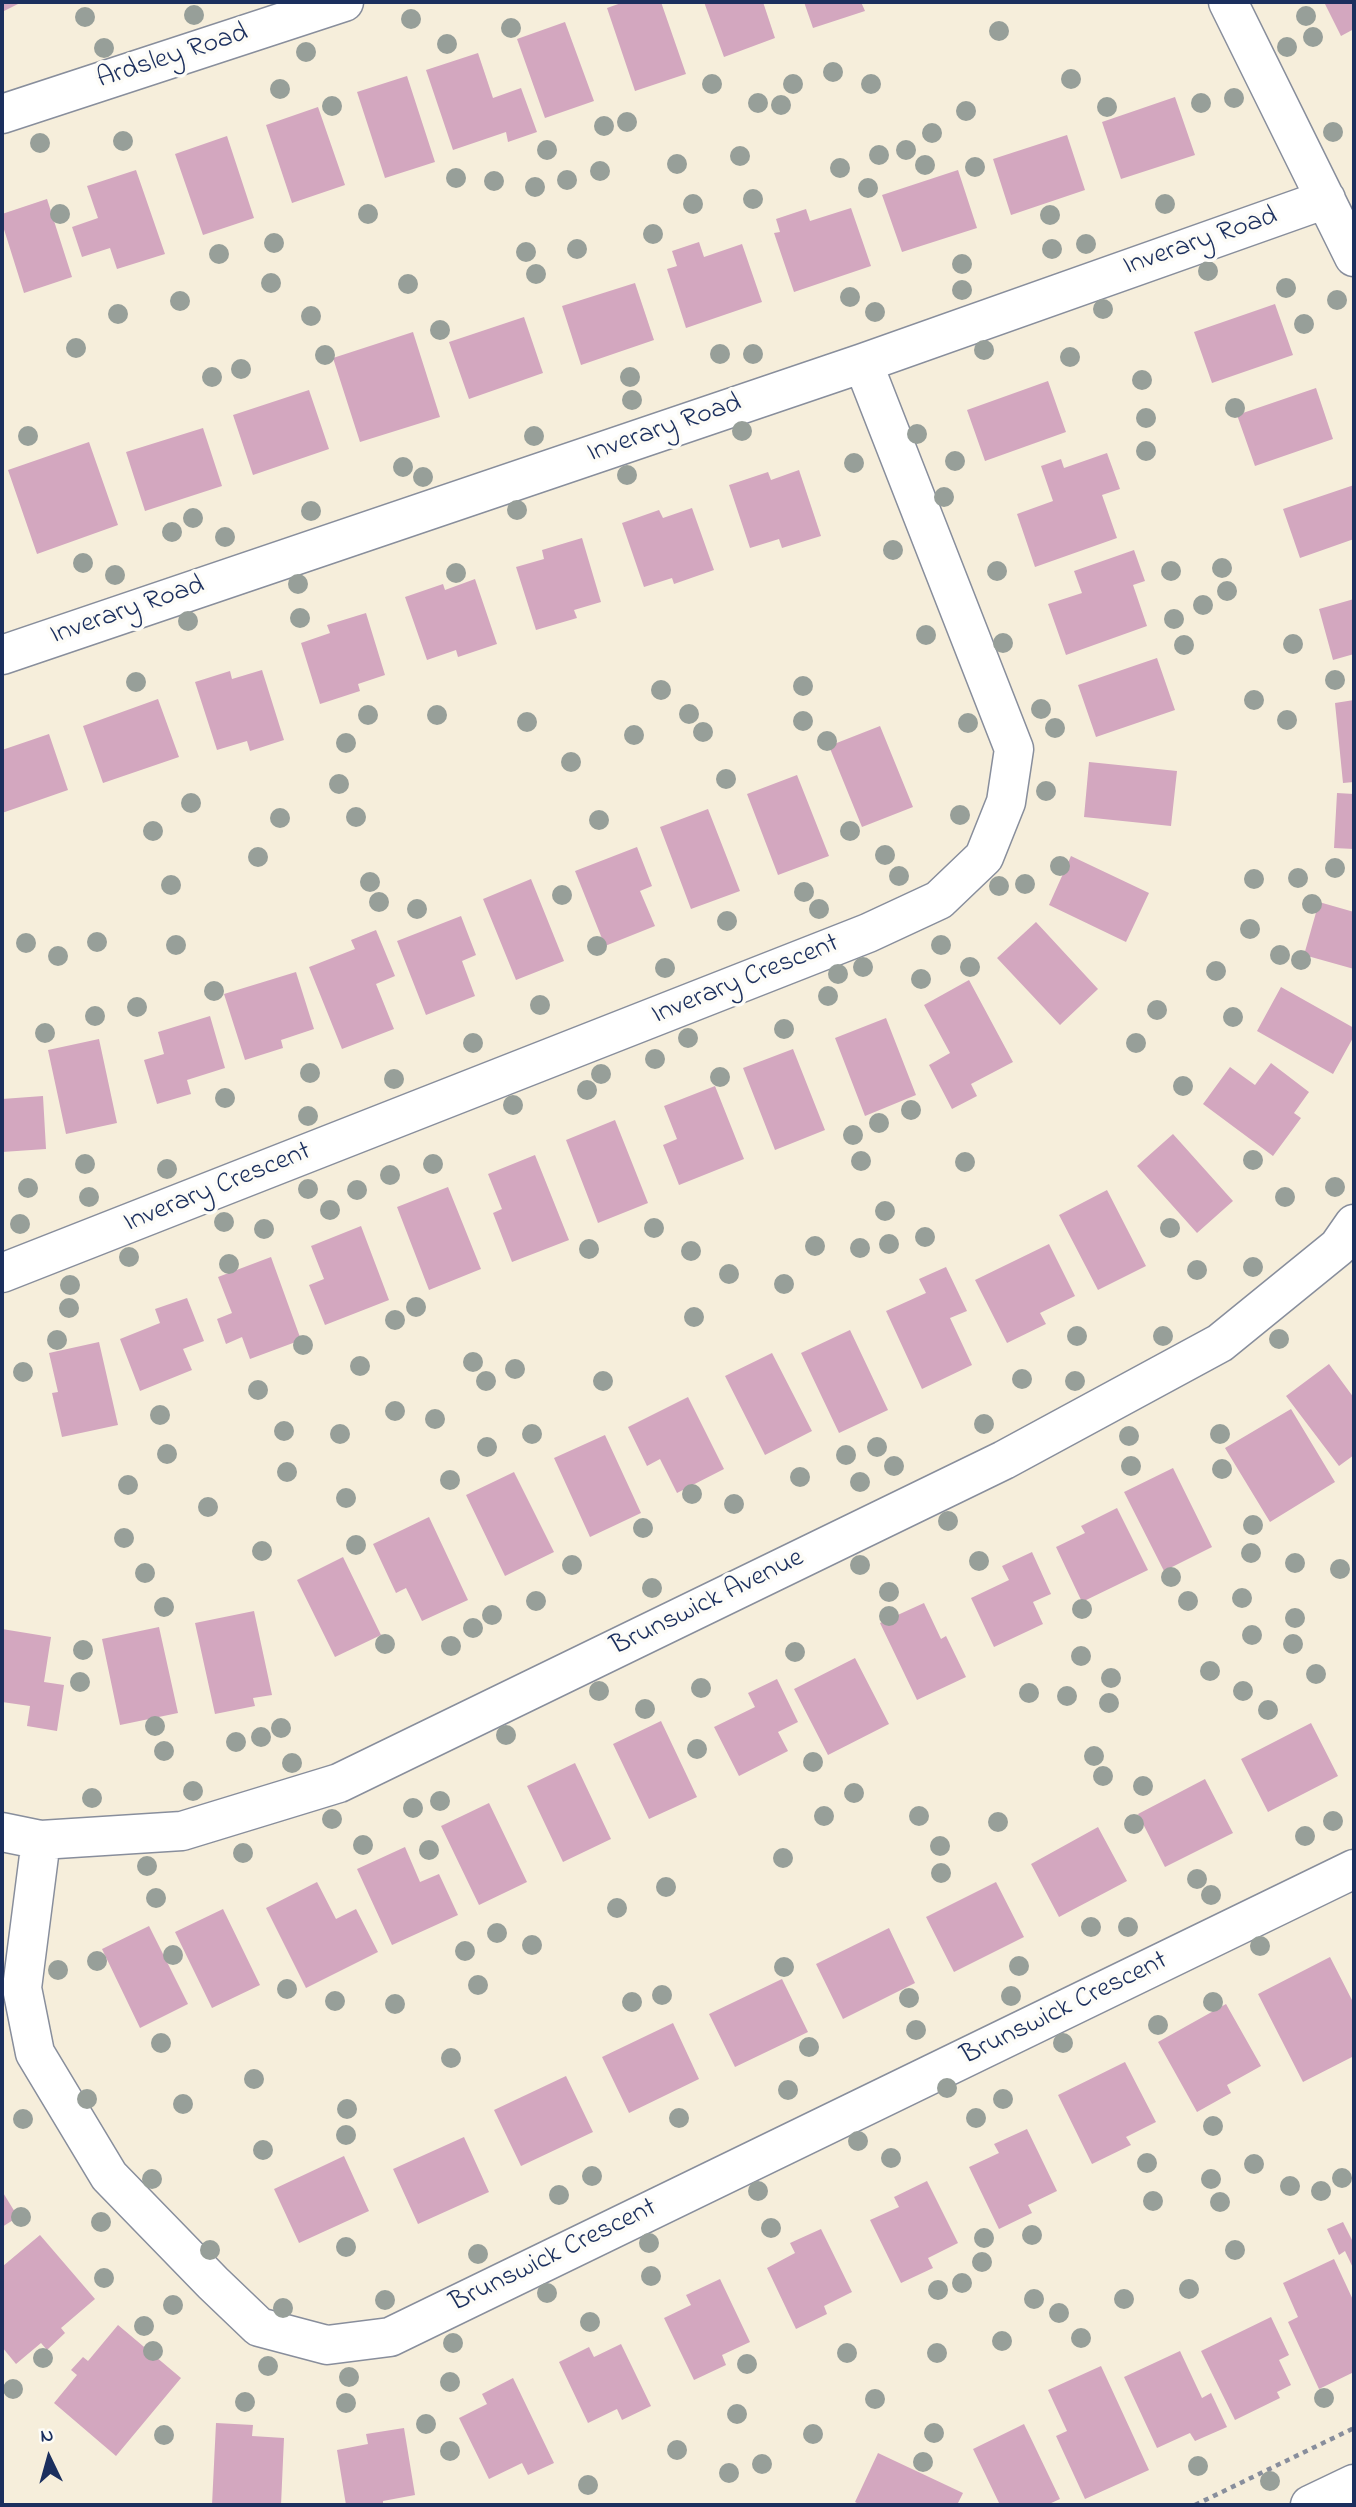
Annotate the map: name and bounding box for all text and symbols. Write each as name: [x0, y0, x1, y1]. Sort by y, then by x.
street label: Ardsley Road: [93, 18, 253, 98]
street label: Inverary Road: [1120, 201, 1282, 285]
street label: Inverary Road: [584, 388, 746, 472]
street label: Inverary Road: [47, 570, 209, 654]
street label: Inverary Crescent: [648, 928, 844, 1034]
street label: Inverary Crescent: [120, 1136, 316, 1242]
street label: Brunswick Avenue: [606, 1543, 810, 1665]
street label: Brunswick Crescent: [956, 1945, 1174, 2075]
street label: Brunswick Crescent: [445, 2192, 663, 2322]
north arrow: [14, 2423, 84, 2493]
text: N: [40, 2423, 55, 2451]

